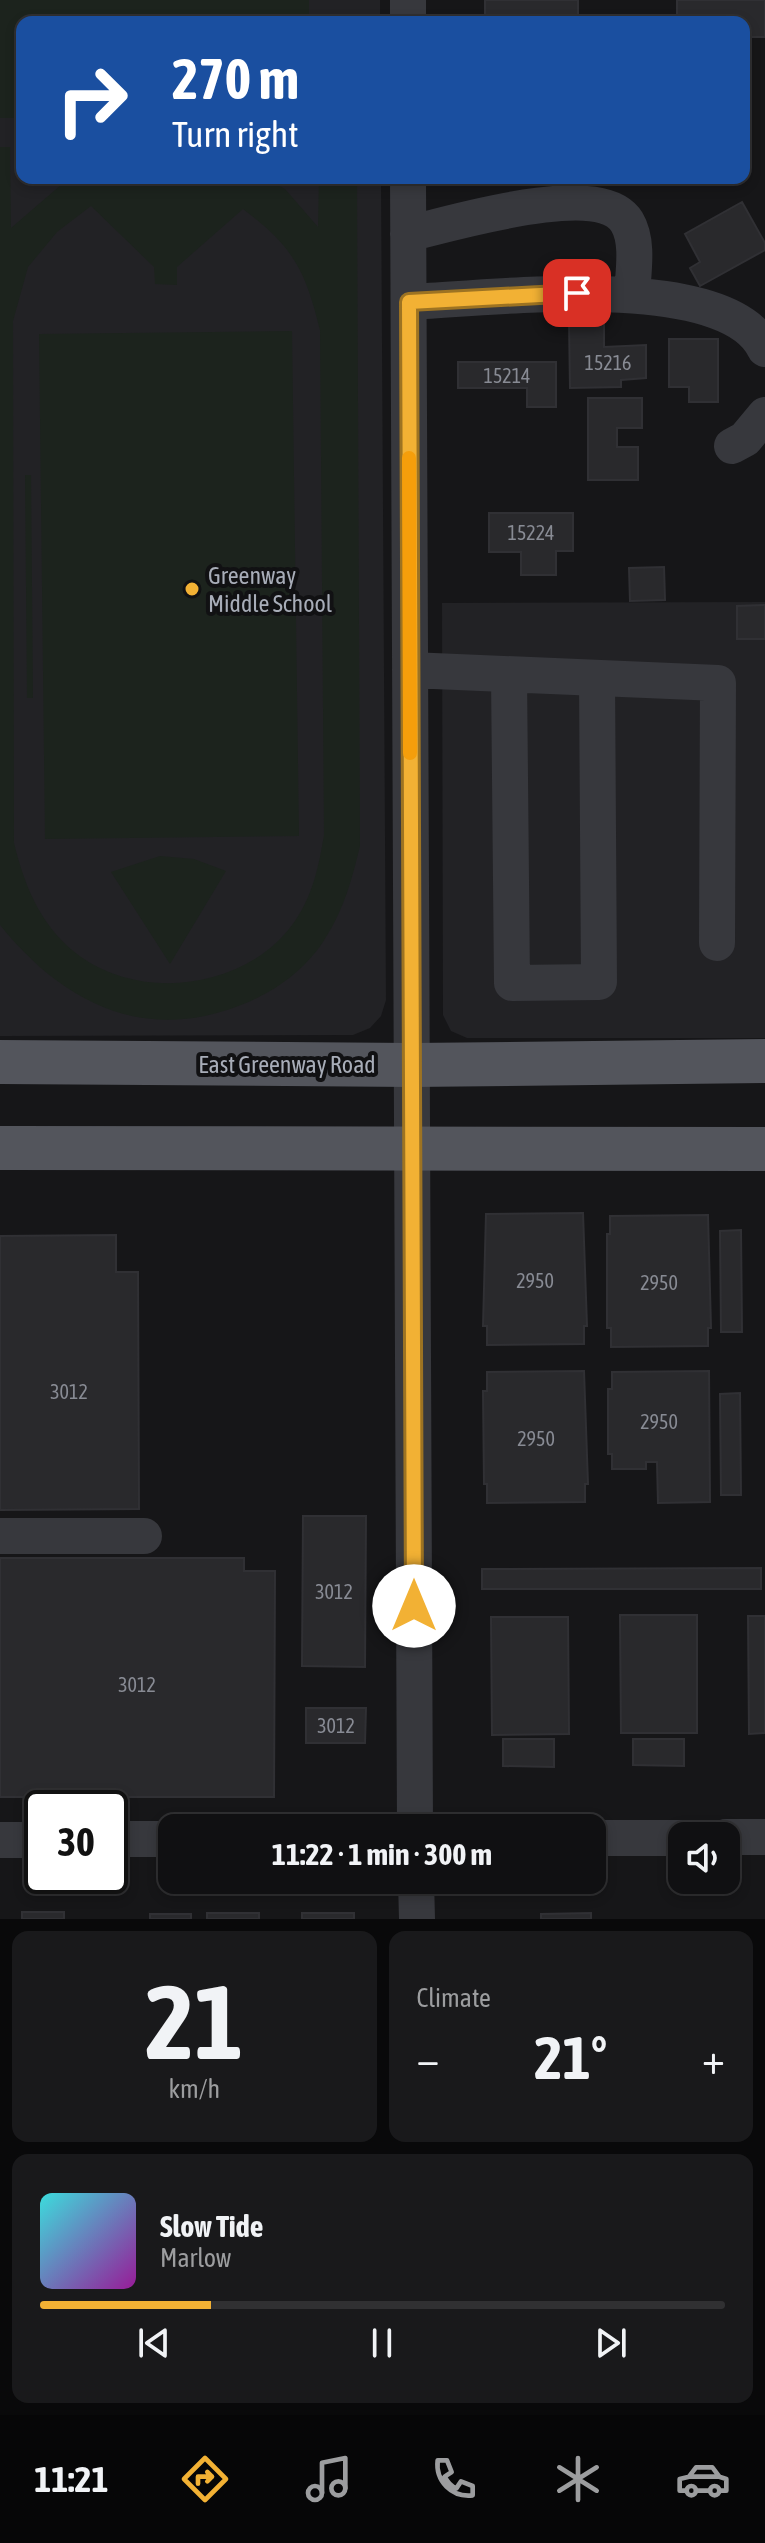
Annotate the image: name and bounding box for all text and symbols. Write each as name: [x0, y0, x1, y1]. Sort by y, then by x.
text: 270 m: [172, 47, 299, 111]
icon: right: [40, 48, 144, 152]
text: Turn right: [172, 113, 299, 155]
pin: [543, 259, 611, 327]
icon: arrive: [555, 271, 599, 315]
house number: 15216: [585, 351, 632, 374]
house number: 15214: [484, 364, 531, 387]
house number: 15224: [508, 521, 555, 544]
place label: Greenway Middle School: [208, 562, 333, 617]
marker: Greenway Middle School: [183, 580, 201, 598]
street label: East Greenway Road: [198, 1051, 376, 1078]
house number: 2950: [516, 1269, 554, 1292]
house number: 2950: [640, 1271, 678, 1294]
house number: 3012: [50, 1380, 88, 1403]
house number: 2950: [640, 1410, 678, 1433]
house number: 2950: [517, 1427, 555, 1450]
position arrow: [372, 1564, 456, 1648]
house number: 3012: [315, 1580, 353, 1603]
house number: 3012: [118, 1673, 156, 1696]
house number: 3012: [317, 1714, 355, 1737]
speed limit sign: 30: [24, 1790, 128, 1894]
map controls: [668, 1822, 740, 1894]
button: sound: [668, 1822, 740, 1894]
text: 11:22 · 1 min · 300 m: [272, 1837, 492, 1871]
text: 21: [145, 1962, 243, 2081]
text: Climate: [417, 1983, 491, 2013]
text: 21°: [534, 2023, 607, 2092]
text: −: [417, 2033, 439, 2083]
text: +: [702, 2033, 725, 2083]
text: km/h: [168, 2074, 220, 2104]
text: Slow Tide: [160, 2209, 263, 2243]
text: Marlow: [160, 2243, 231, 2273]
icon: previous: [132, 2321, 176, 2365]
icon: pause: [360, 2321, 404, 2365]
icon: next: [589, 2321, 633, 2365]
icon: directions: [177, 2451, 233, 2507]
icon: music: [301, 2451, 357, 2507]
icon: phone: [426, 2451, 482, 2507]
icon: climate: [550, 2451, 606, 2507]
icon: car: [675, 2451, 731, 2507]
text: 11:21: [34, 2458, 108, 2500]

